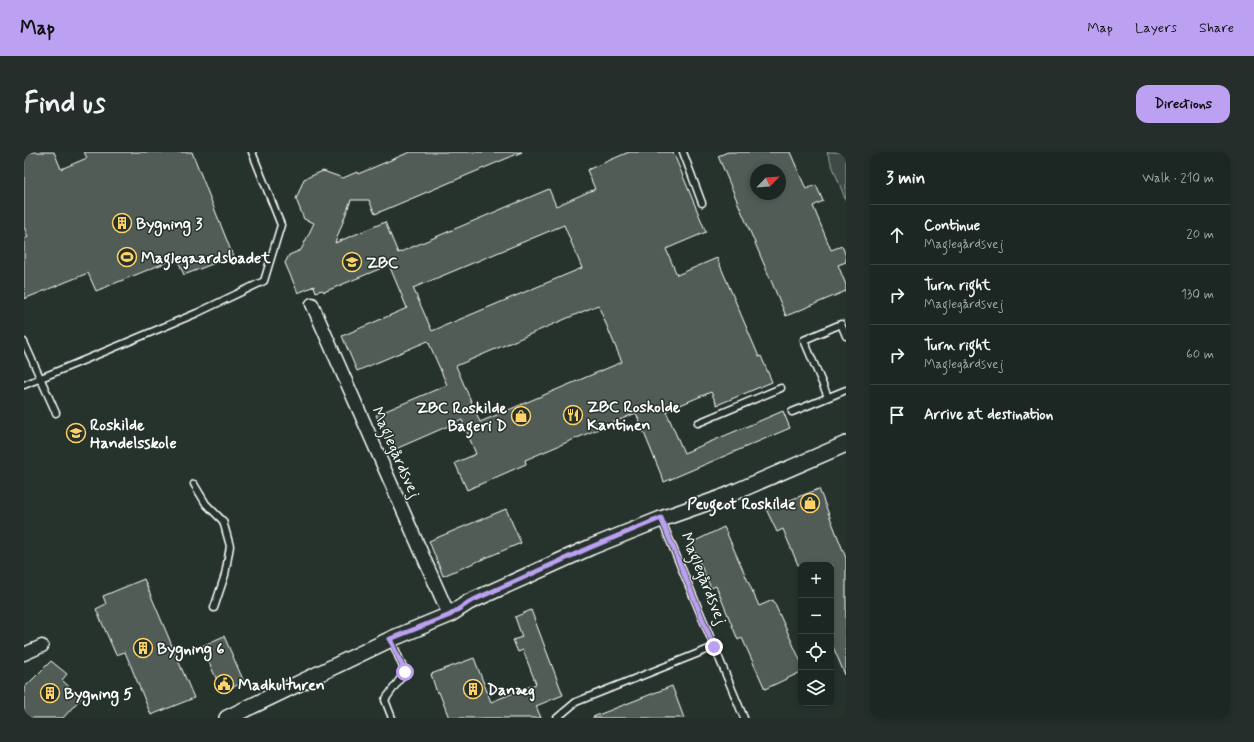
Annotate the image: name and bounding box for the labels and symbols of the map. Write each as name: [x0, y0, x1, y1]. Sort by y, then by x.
north arrow: [750, 164, 786, 200]
building icon: Bygning 3: [111, 212, 133, 234]
place label: Bygning 3: [136, 214, 203, 237]
sports icon: Maglegaardsbadet: [116, 246, 138, 268]
place label: Maglegaardsbadet: [141, 248, 271, 271]
school or university icon: ZBC: [341, 251, 363, 273]
place label: ZBC: [366, 253, 399, 274]
place label: ZBC Roskolde Kantinen: [587, 397, 681, 436]
place label: ZBC Roskilde Bageri D: [416, 398, 507, 439]
street label: Maglegårdsvej: [365, 404, 425, 502]
restaurant icon: ZBC Roskolde Kantinen: [562, 404, 584, 426]
shop icon: ZBC Roskilde Bageri D: [510, 405, 532, 427]
place label: Roskilde Handelsskole: [90, 415, 177, 454]
school or university icon: Roskilde Handelsskole: [65, 422, 87, 444]
shop icon: Peugeot Roskilde: [799, 492, 821, 514]
place label: Peugeot Roskilde: [687, 494, 796, 517]
street label: Maglegårdsvej: [675, 529, 732, 628]
building icon: Bygning 6: [132, 637, 154, 659]
route end: [705, 638, 723, 656]
place label: Bygning 6: [157, 639, 225, 662]
route start: [396, 663, 414, 681]
public building icon: Madkulturen: [213, 673, 235, 695]
place label: Madkulturen: [238, 675, 325, 696]
building icon: Danæg: [462, 678, 484, 700]
place label: Danæg: [487, 680, 535, 702]
building icon: Bygning 5: [39, 682, 61, 704]
place label: Bygning 5: [64, 684, 133, 707]

